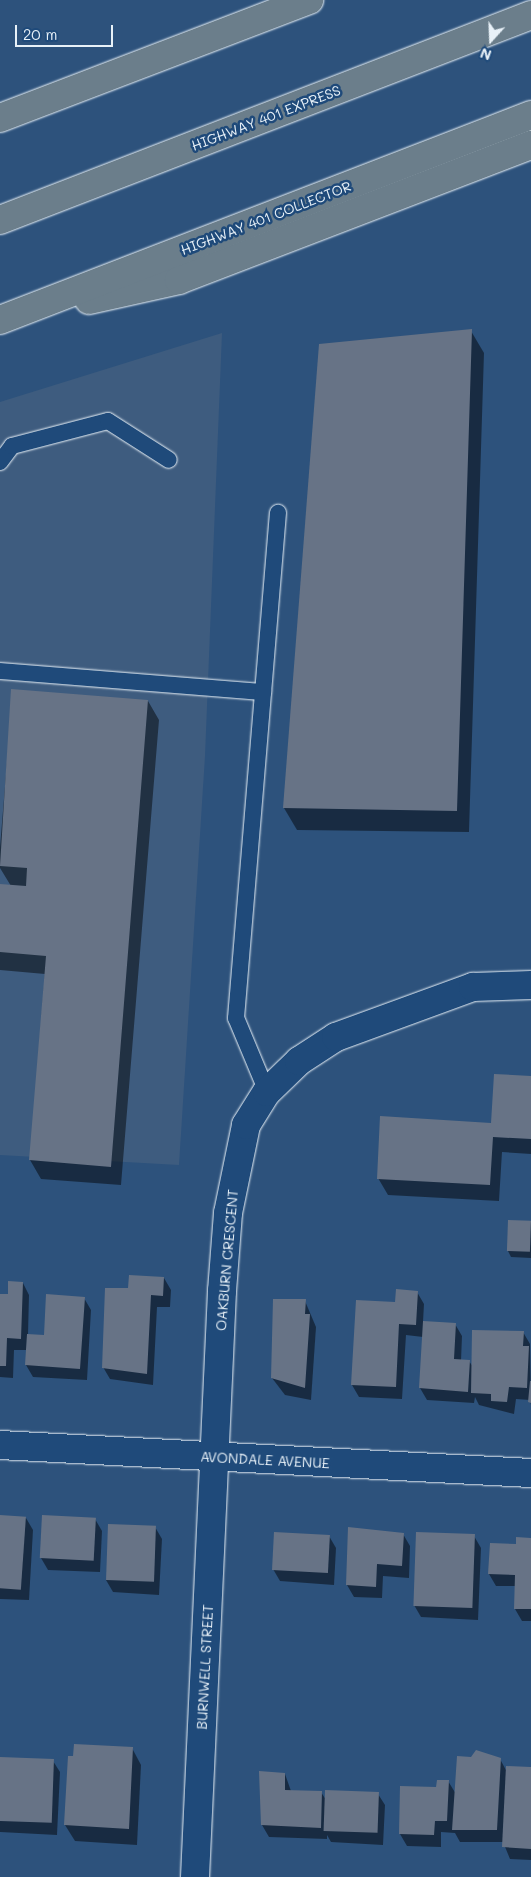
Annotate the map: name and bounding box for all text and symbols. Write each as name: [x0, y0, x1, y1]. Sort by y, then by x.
scale bar: [18, 15, 115, 47]
north arrow: [466, 15, 516, 65]
text: 20 m: [23, 24, 57, 44]
text: N: [477, 44, 494, 65]
street label: HIGHWAY 401 EXPRESS: [189, 82, 343, 154]
street label: HIGHWAY 401 COLLECTOR: [178, 178, 354, 258]
street label: OAKBURN CRESCENT: [212, 1188, 242, 1332]
street label: AVONDALE AVENUE: [200, 1448, 330, 1472]
street label: BURNWELL STREET: [193, 1604, 217, 1730]

